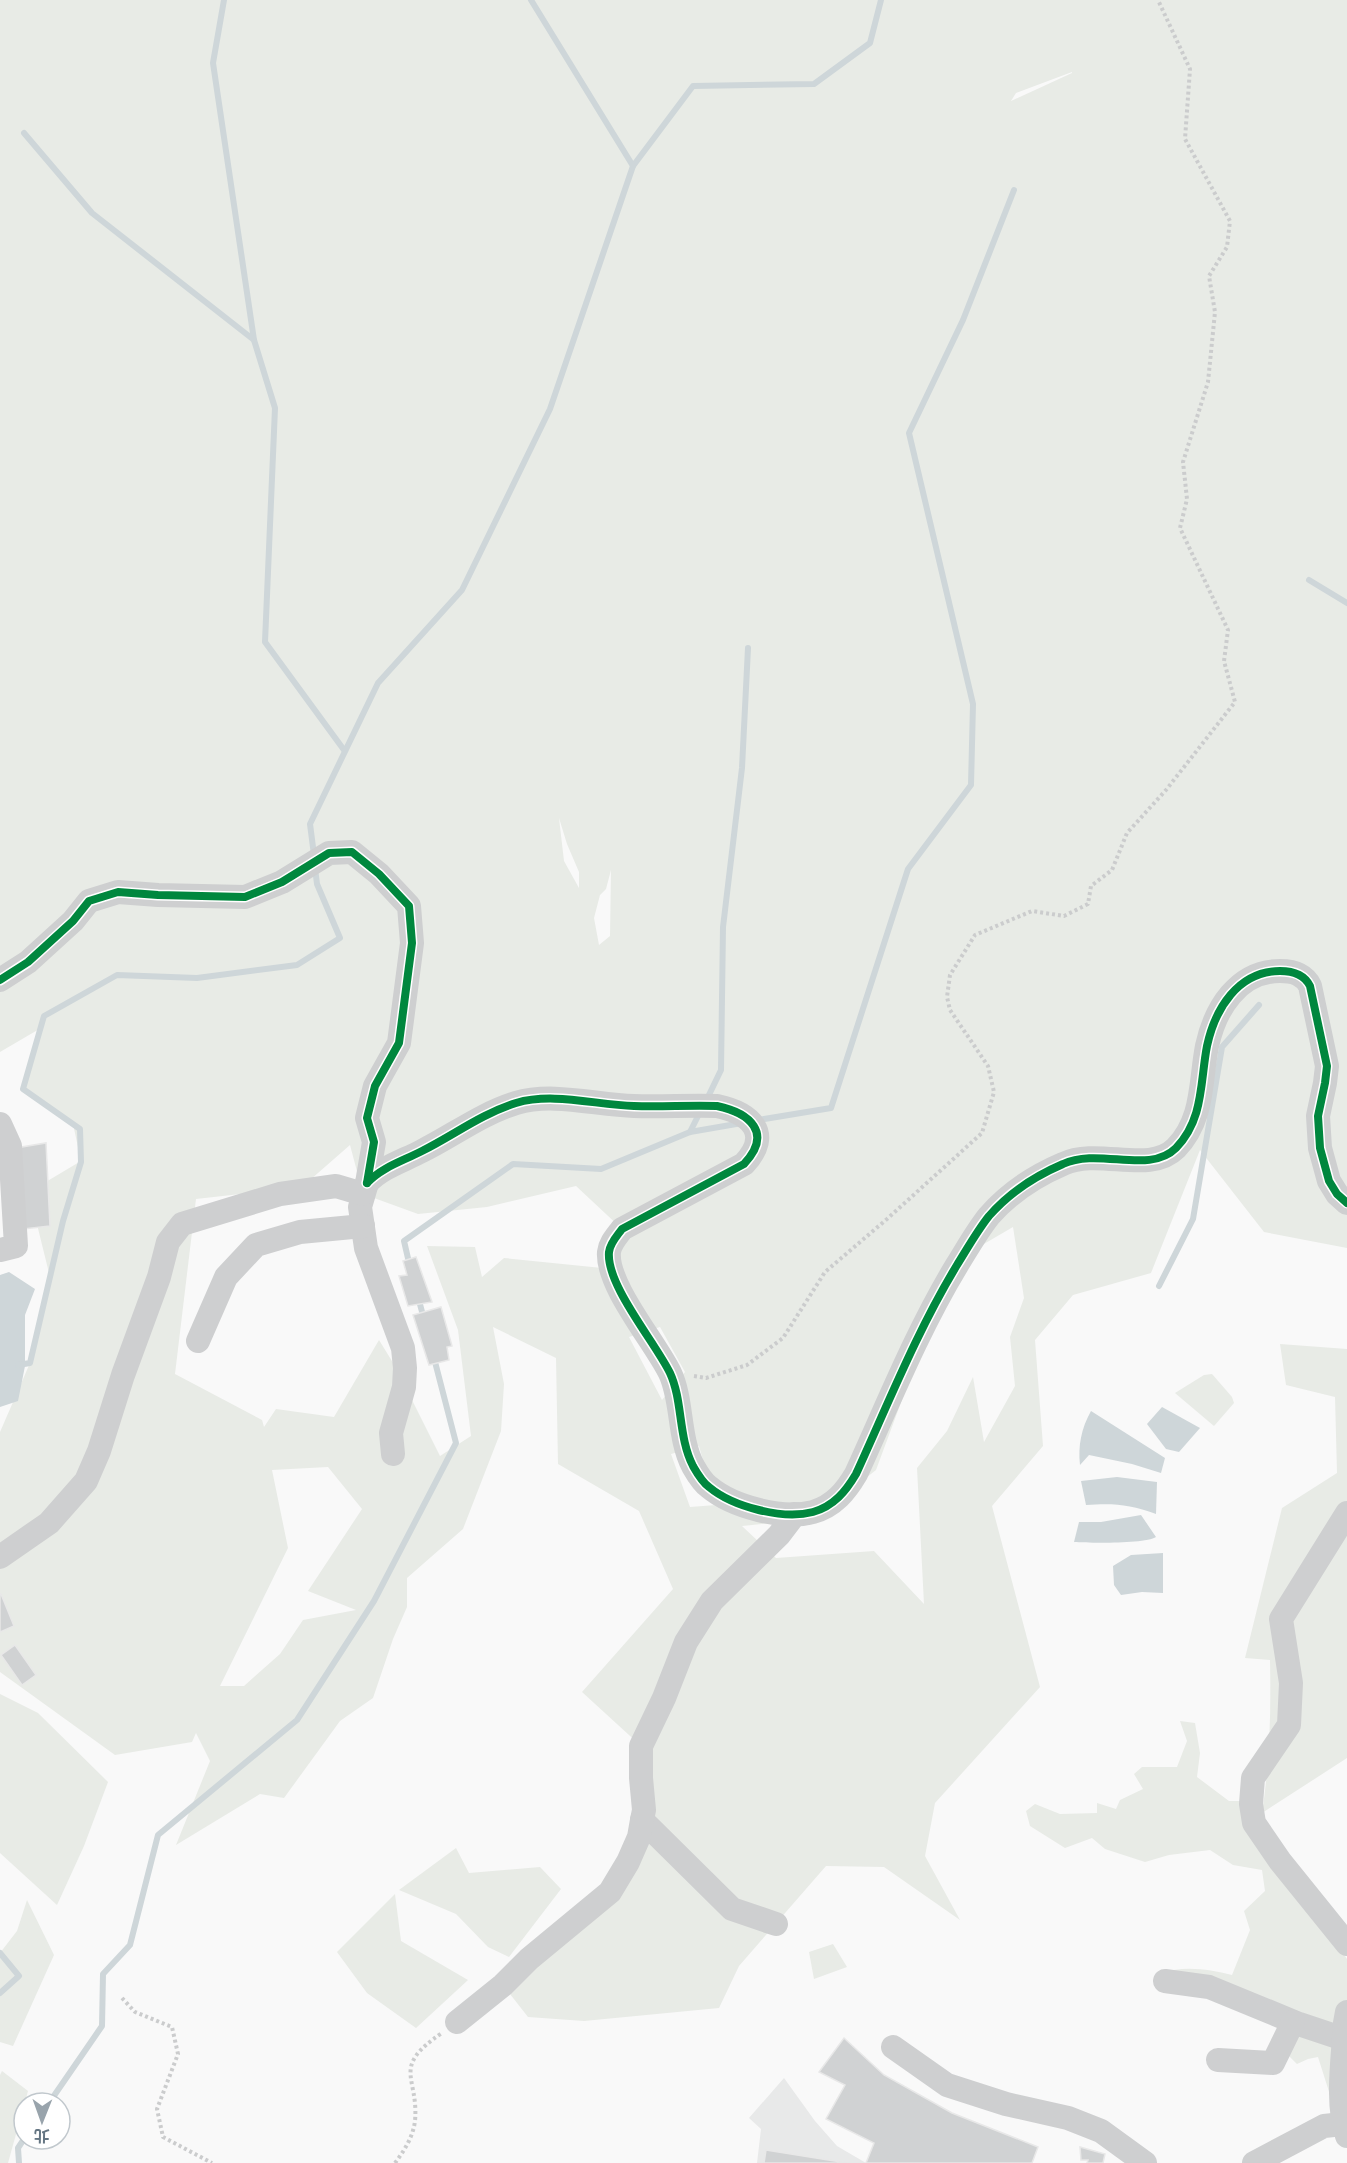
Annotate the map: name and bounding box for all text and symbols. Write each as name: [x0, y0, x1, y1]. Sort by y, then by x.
north arrow: [12, 2091, 72, 2151]
text: 北: [34, 2127, 50, 2145]

